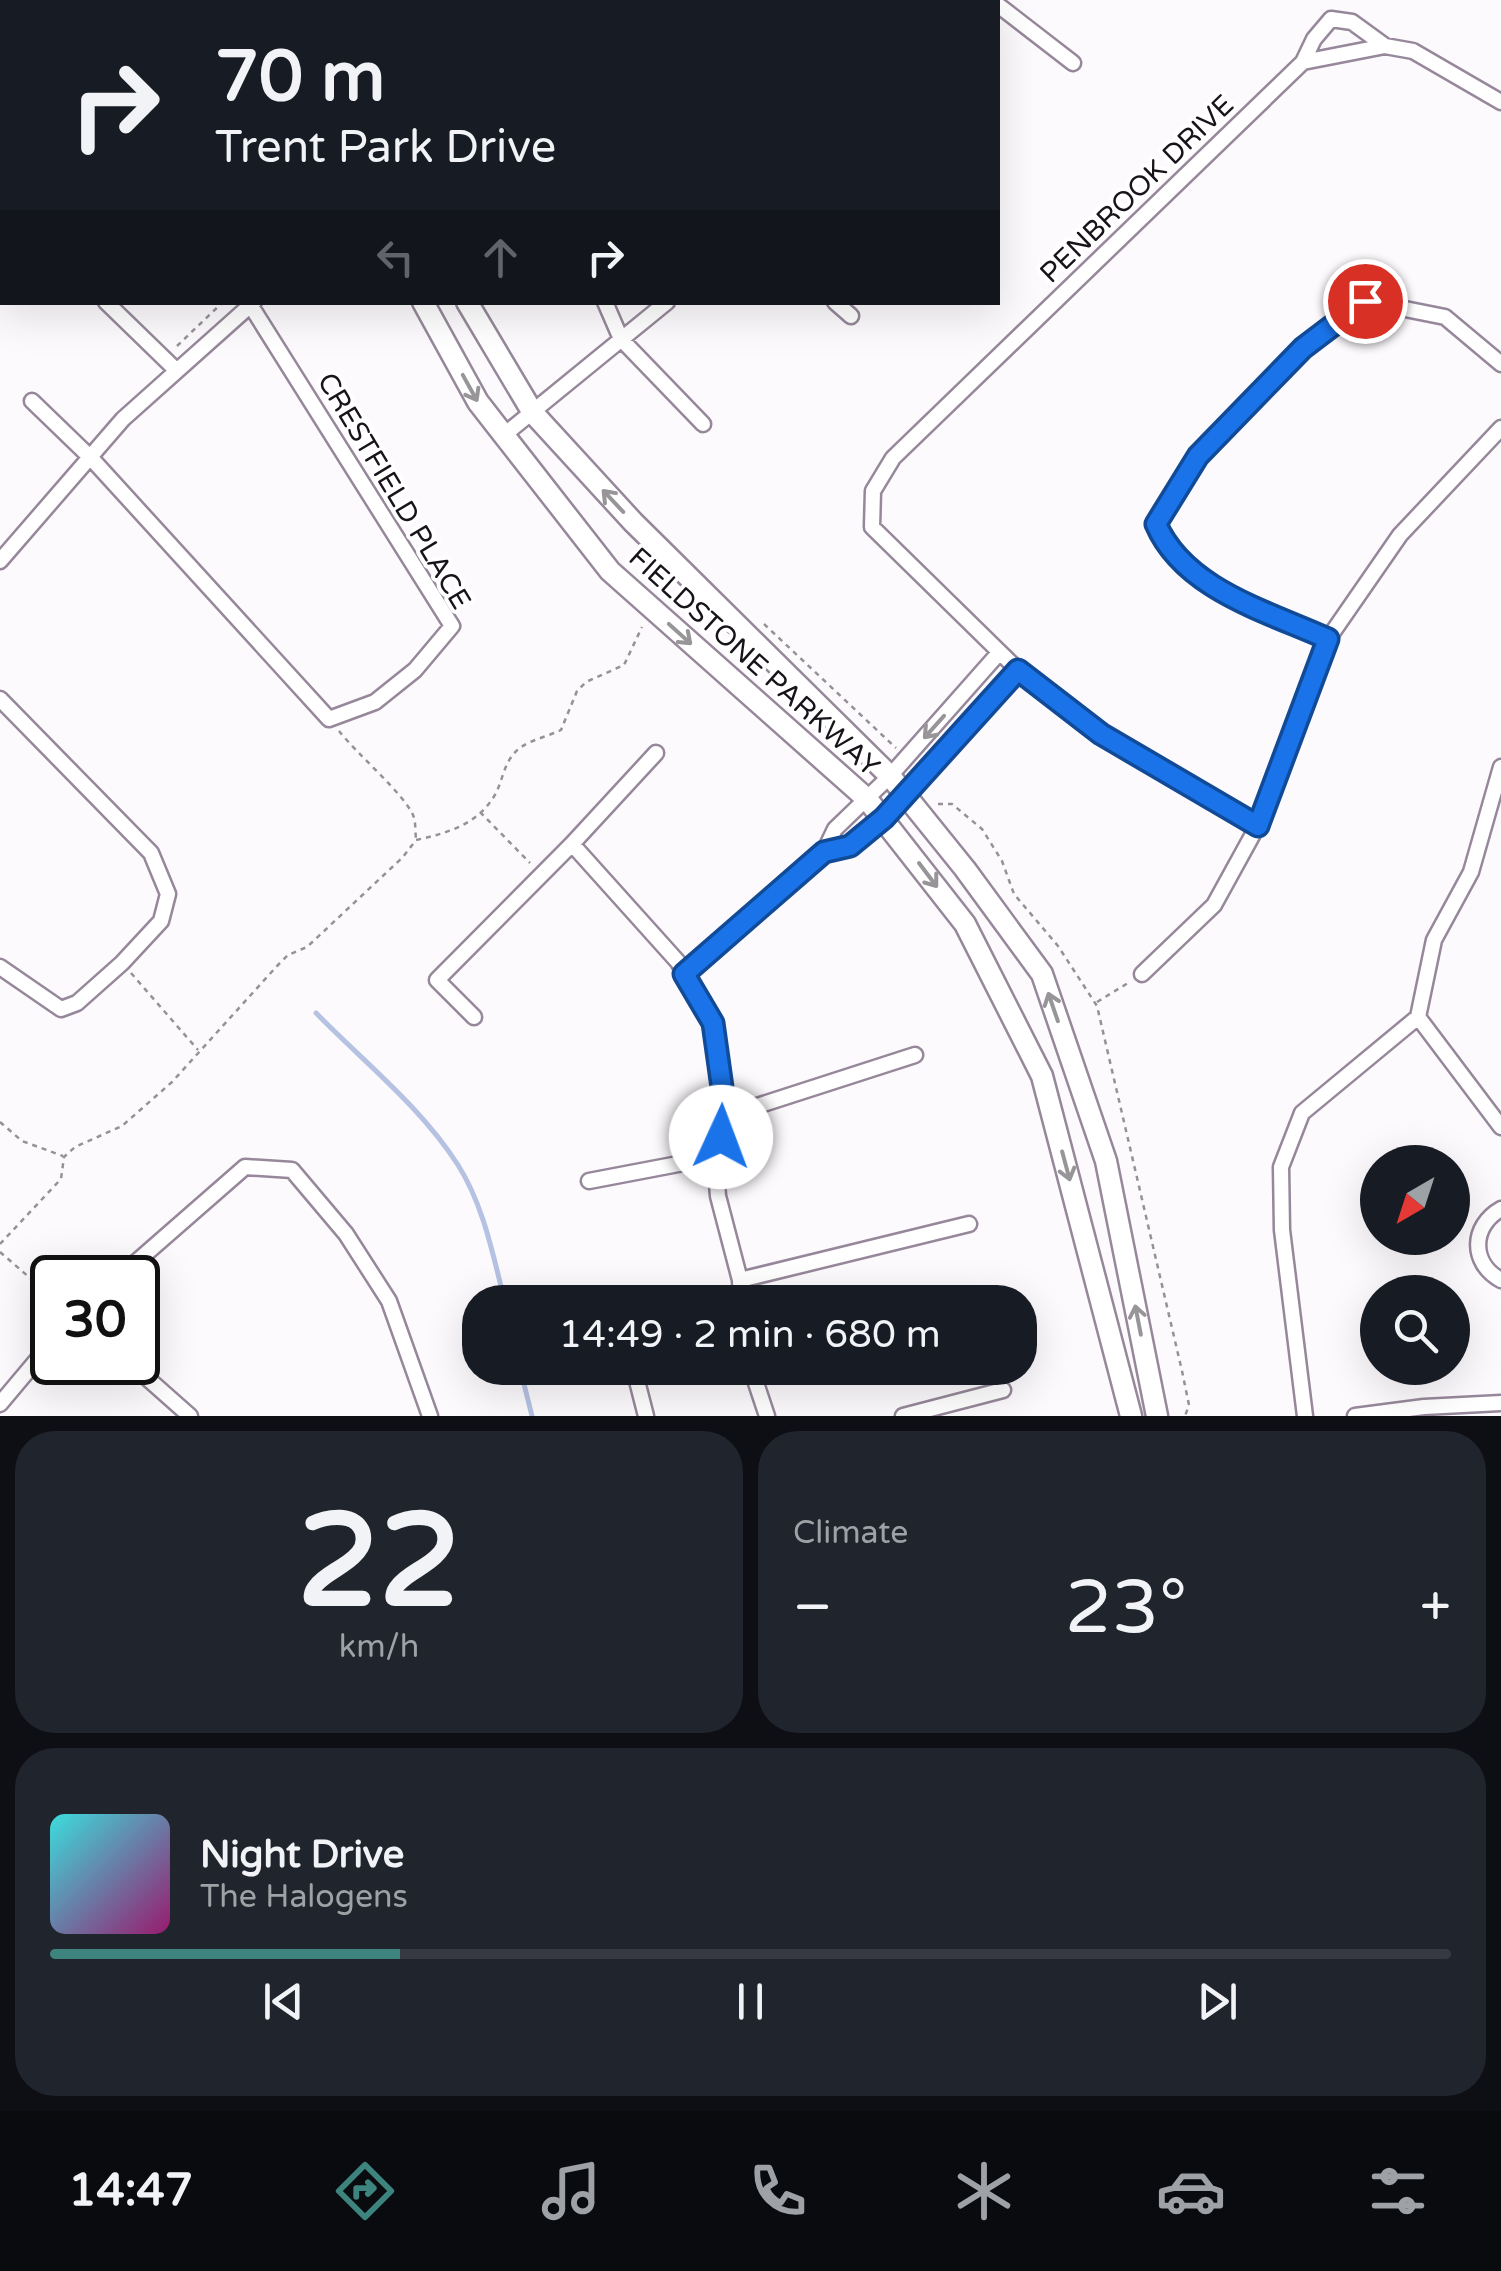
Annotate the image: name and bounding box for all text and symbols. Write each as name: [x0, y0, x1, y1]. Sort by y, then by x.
text: 70 m: [215, 36, 385, 120]
icon: right: [50, 40, 180, 170]
street label: PENBROOK DRIVE: [1033, 88, 1241, 290]
text: Trent Park Drive: [215, 121, 556, 175]
icon: left: [368, 230, 423, 285]
icon: ahead: [473, 230, 528, 285]
icon: right: [578, 230, 633, 285]
pin: [1323, 259, 1408, 344]
icon: arrive: [1338, 274, 1393, 329]
street label: CRESTFIELD PLACE: [310, 367, 478, 615]
one-way arrow: [460, 373, 480, 402]
one-way arrow: [602, 489, 625, 514]
street label: FIELDSTONE PARKWAY: [622, 540, 886, 784]
one-way arrow: [667, 622, 692, 645]
one-way arrow: [922, 714, 945, 739]
one-way arrow: [917, 861, 938, 888]
one-way arrow: [1043, 992, 1061, 1024]
position arrow: [669, 1085, 773, 1189]
north arrow: [1360, 1145, 1470, 1255]
map controls: [1360, 1145, 1470, 1385]
one-way arrow: [1057, 1150, 1076, 1181]
speed limit sign: 30: [30, 1255, 160, 1385]
button: search: [1360, 1275, 1470, 1385]
one-way arrow: [1128, 1305, 1147, 1337]
text: 14:49 · 2 min · 680 m: [558, 1312, 941, 1358]
text: 22: [297, 1485, 461, 1641]
text: Climate: [793, 1514, 908, 1552]
text: 23°: [1065, 1563, 1187, 1653]
text: −: [793, 1575, 832, 1641]
text: +: [1420, 1575, 1451, 1641]
text: km/h: [339, 1628, 419, 1666]
text: Night Drive: [200, 1832, 404, 1878]
text: The Halogens: [200, 1878, 408, 1916]
icon: previous: [256, 1974, 311, 2029]
icon: pause: [723, 1974, 778, 2029]
icon: next: [1190, 1974, 1245, 2029]
icon: directions: [330, 2156, 400, 2226]
icon: music: [536, 2156, 606, 2226]
icon: phone: [743, 2156, 813, 2226]
icon: climate: [949, 2156, 1019, 2226]
icon: car: [1156, 2156, 1226, 2226]
icon: filters: [1363, 2156, 1433, 2226]
text: 14:47: [68, 2164, 193, 2218]

